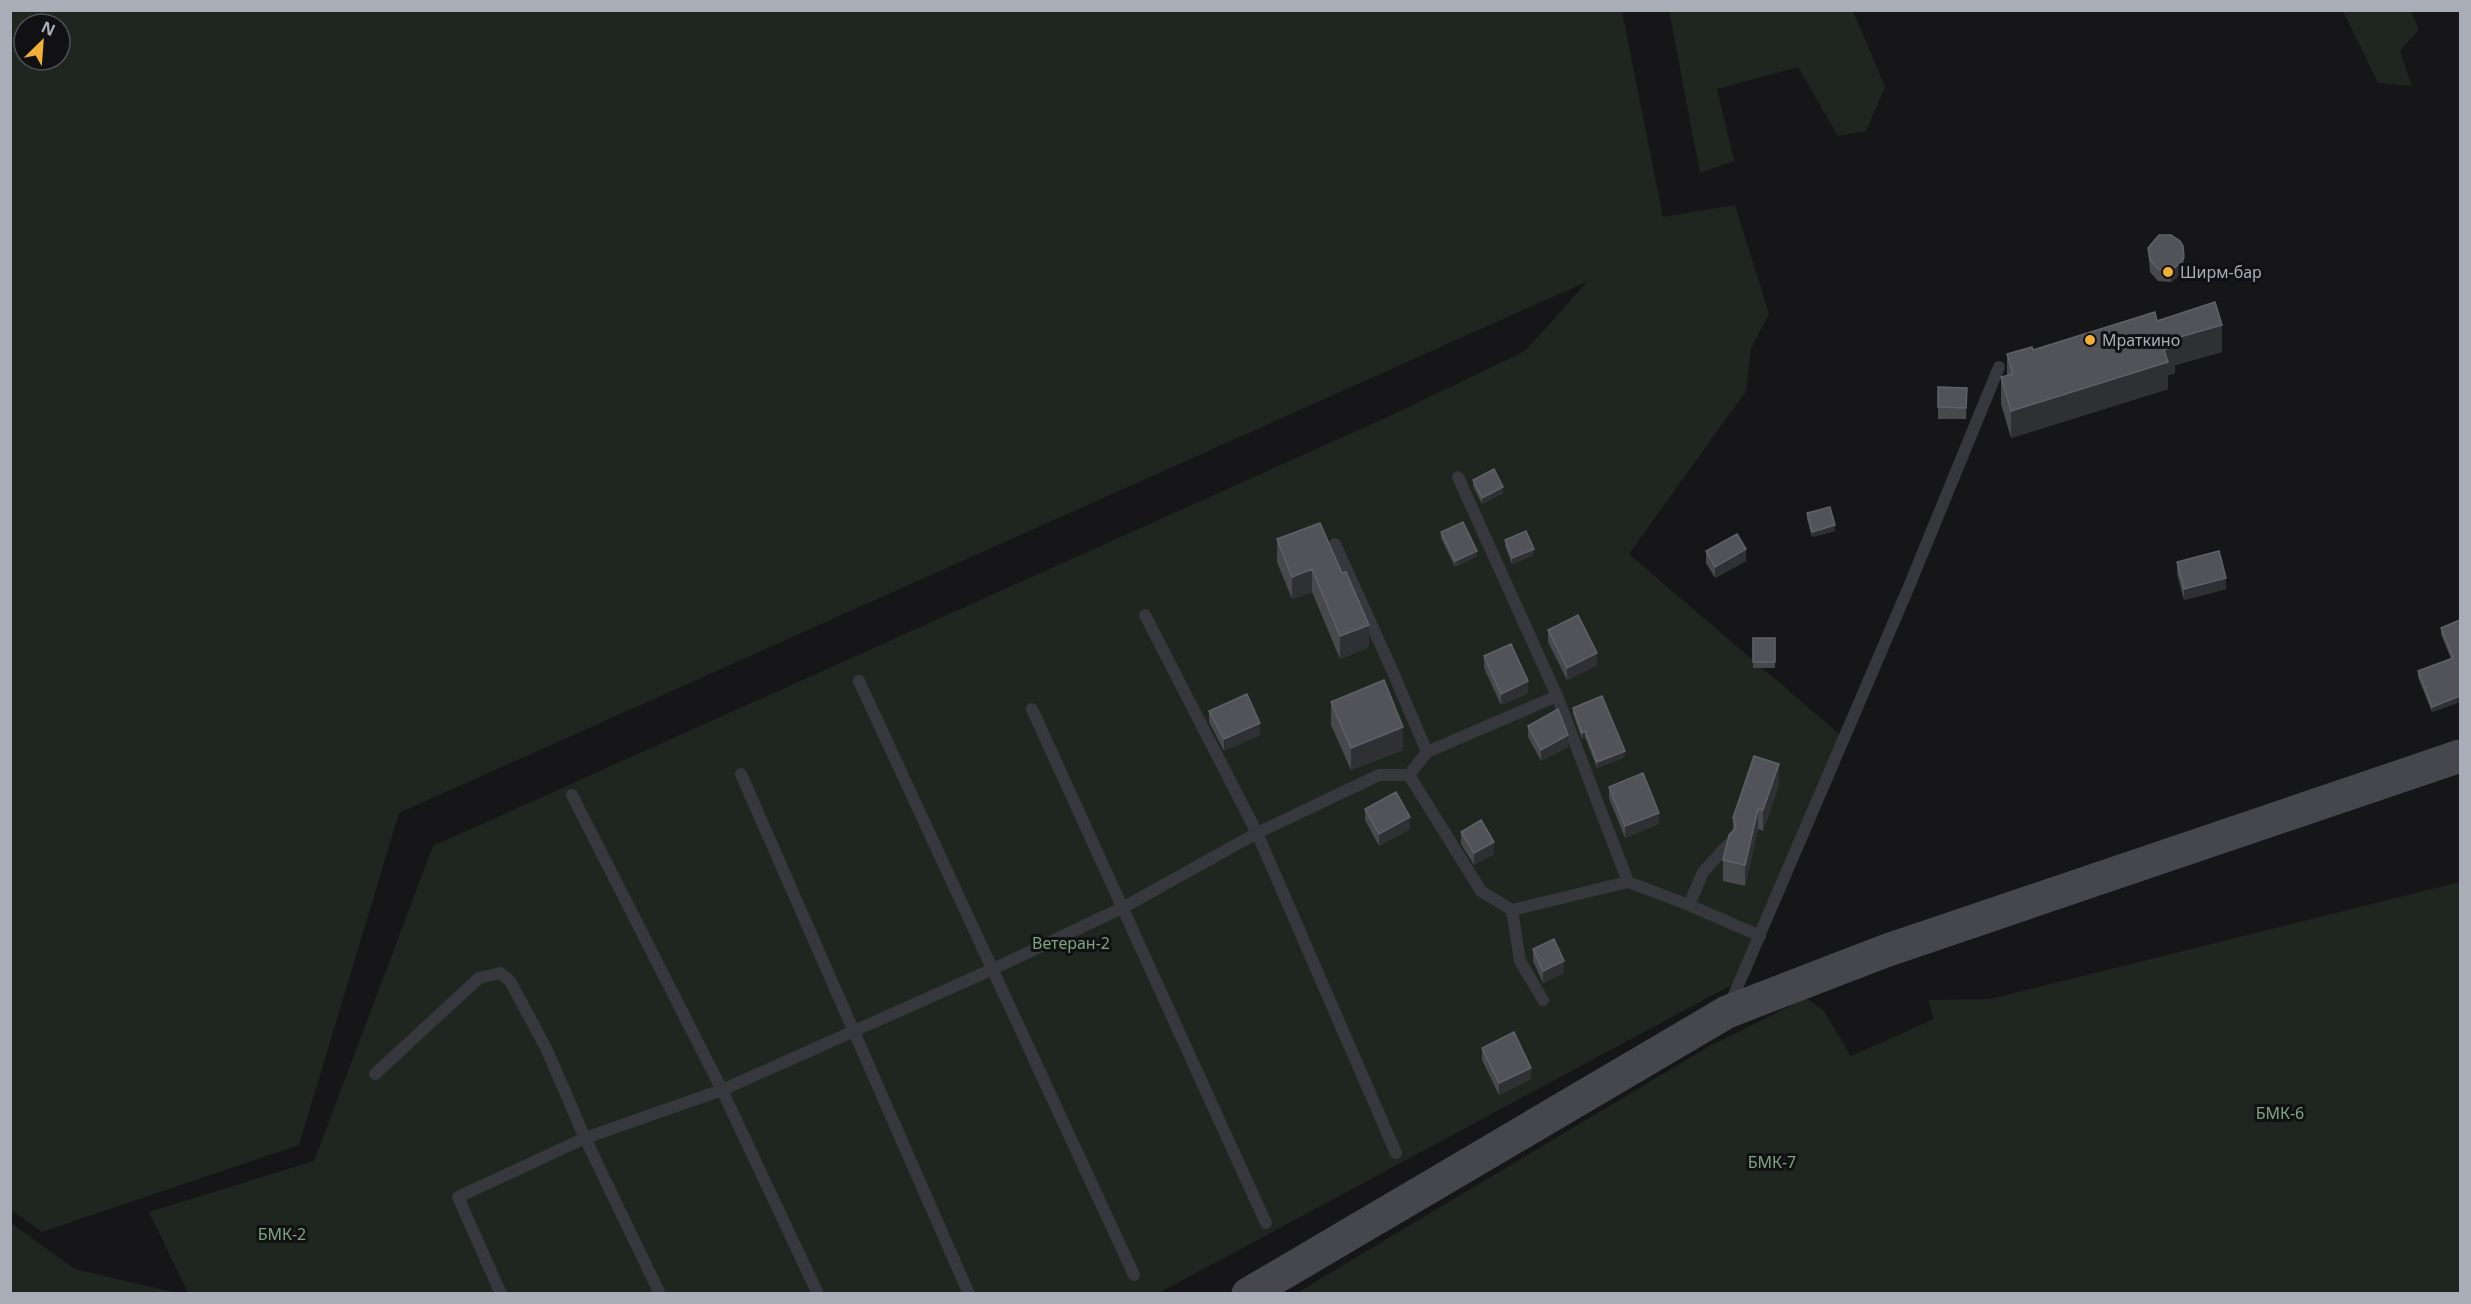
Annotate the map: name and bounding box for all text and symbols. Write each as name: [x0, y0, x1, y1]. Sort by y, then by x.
north arrow: [12, 12, 72, 72]
text: N: [38, 16, 59, 41]
place label: Ширм-бар: [2180, 261, 2262, 283]
marker: Ширм-бар: [2161, 265, 2175, 279]
place label: Мраткино: [2102, 329, 2180, 351]
marker: Мраткино: [2083, 333, 2097, 347]
park label: Ветеран-2: [1032, 932, 1110, 954]
park label: БМК-6: [2256, 1102, 2304, 1124]
park label: БМК-7: [1748, 1151, 1796, 1173]
park label: БМК-2: [258, 1223, 306, 1245]

